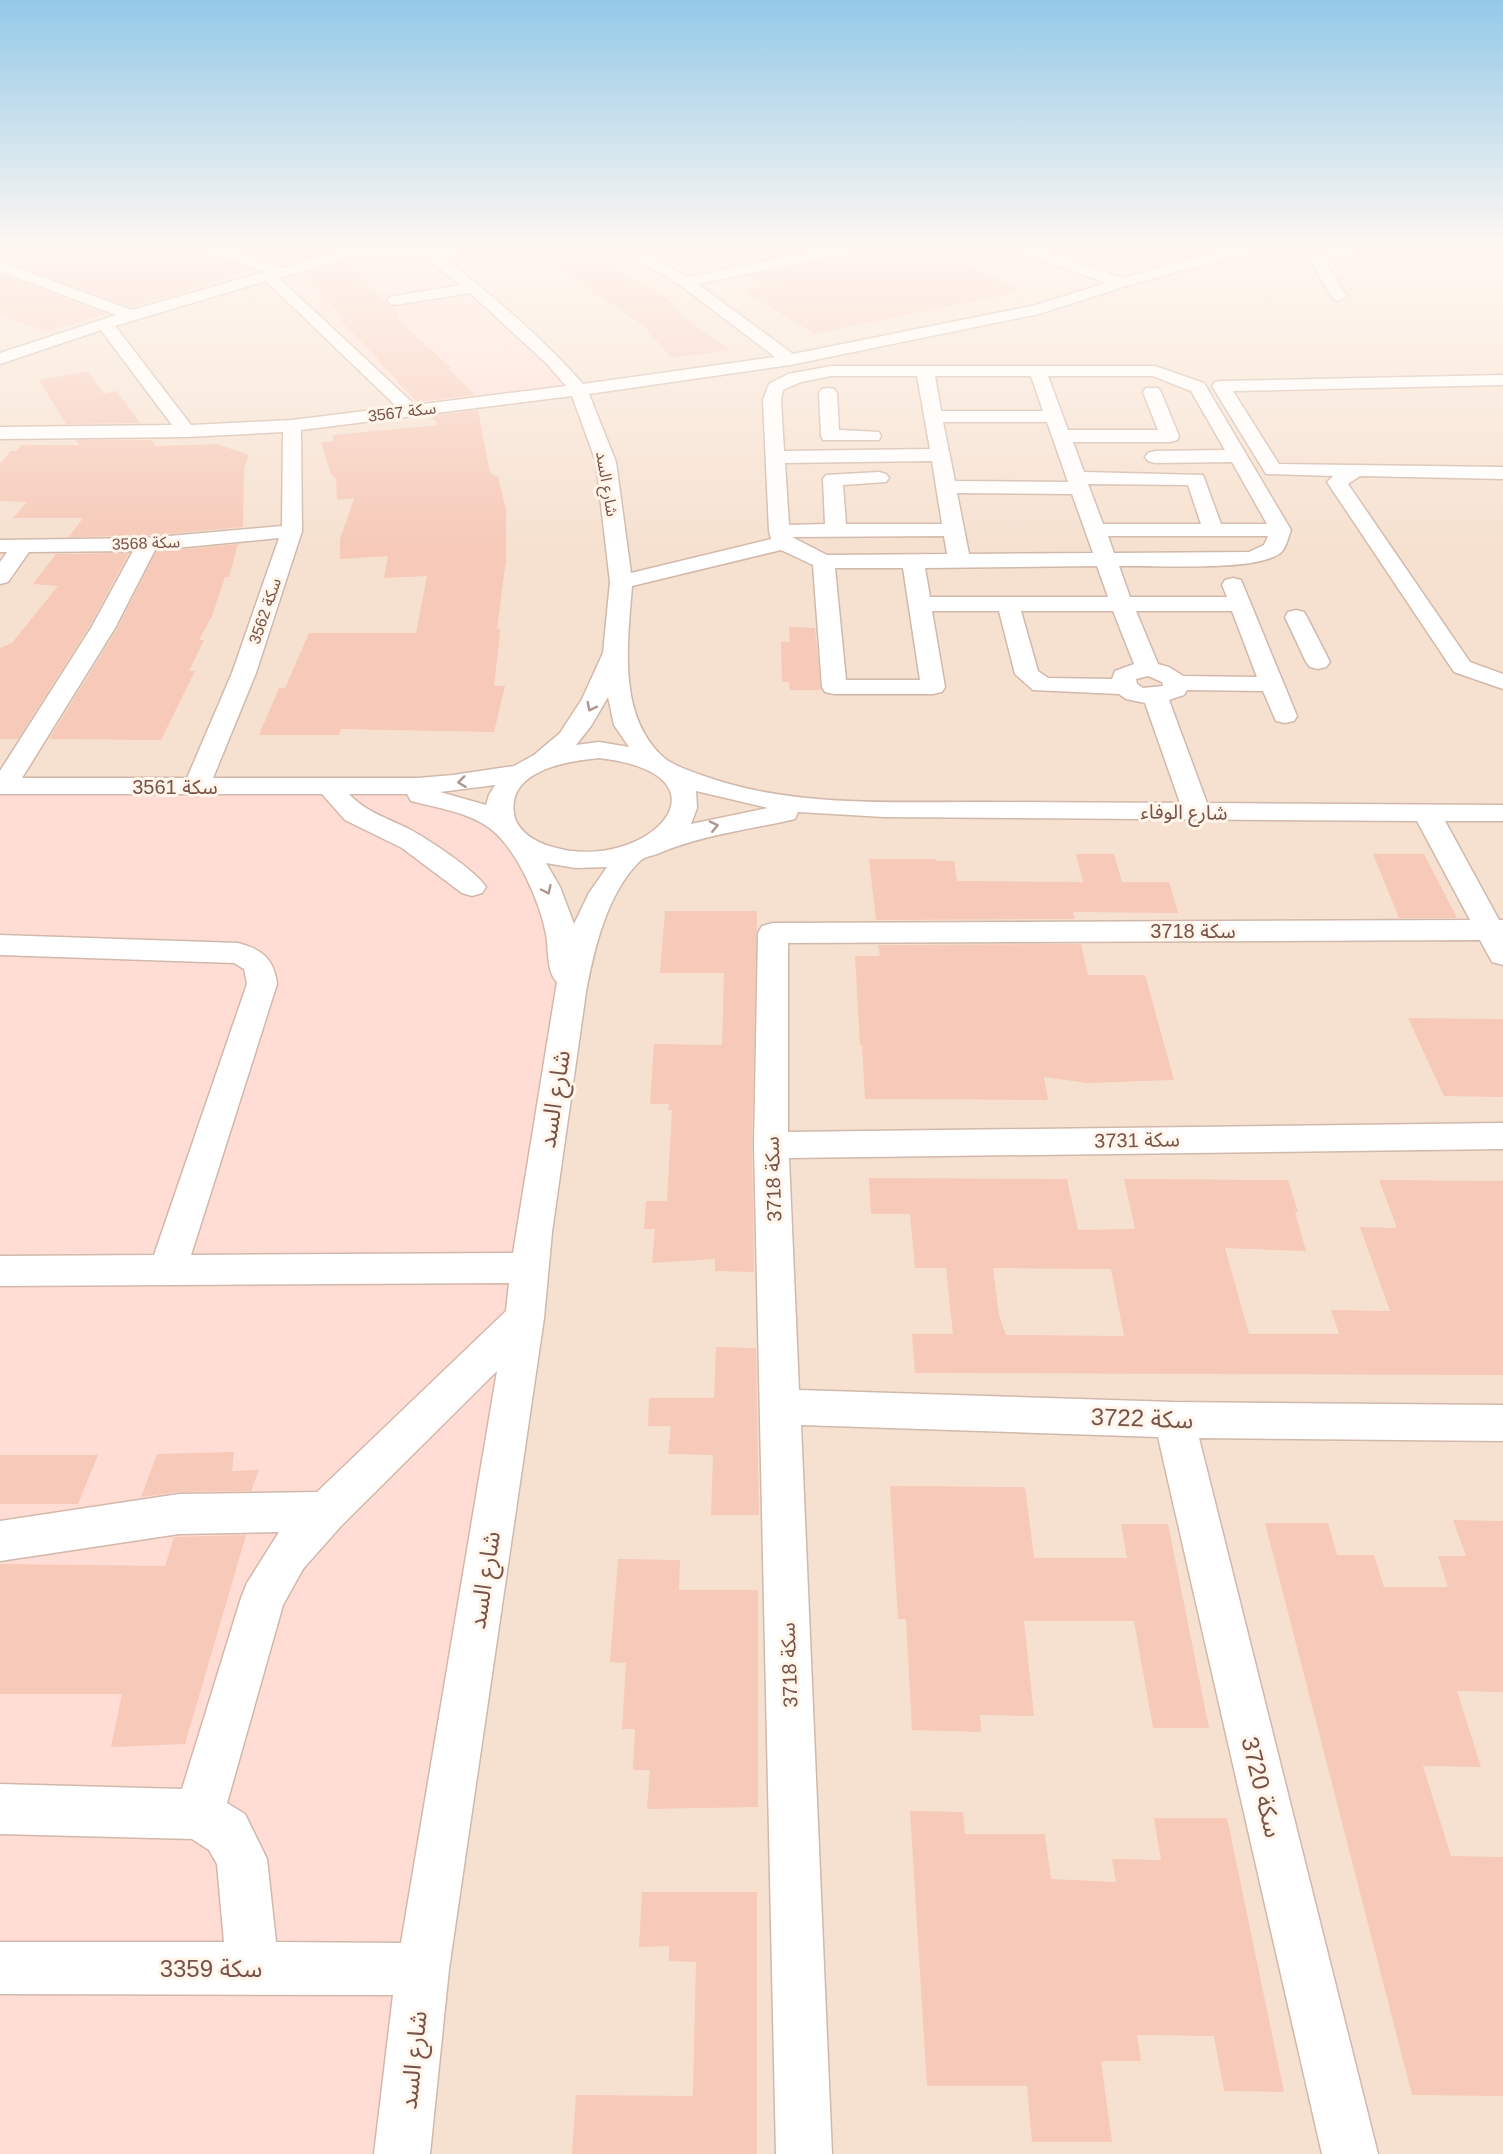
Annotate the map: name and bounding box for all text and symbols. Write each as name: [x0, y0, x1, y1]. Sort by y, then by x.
street label: سكة 3567: [367, 399, 437, 425]
street label: شارع السد: [589, 450, 621, 519]
street label: سكة 3568: [111, 533, 181, 553]
street label: سكة 3562: [246, 576, 284, 646]
one-way arrow: [587, 700, 599, 711]
one-way arrow: [458, 775, 467, 788]
street label: سكة 3561: [132, 776, 218, 798]
street label: شارع الوفاء: [1140, 800, 1228, 828]
one-way arrow: [709, 820, 719, 833]
one-way arrow: [539, 883, 551, 894]
street label: سكة 3718: [1150, 920, 1236, 942]
street label: شارع السد: [533, 1048, 579, 1150]
street label: سكة 3731: [1094, 1128, 1180, 1152]
street label: سكة 3718: [761, 1136, 785, 1222]
street label: سكة 3722: [1090, 1403, 1194, 1433]
street label: شارع السد: [463, 1529, 509, 1631]
street label: سكة 3718: [777, 1622, 801, 1708]
street label: سكة 3720: [1236, 1734, 1288, 1840]
street label: سكة 3359: [160, 1955, 262, 1982]
street label: شارع السد: [394, 2010, 436, 2111]

